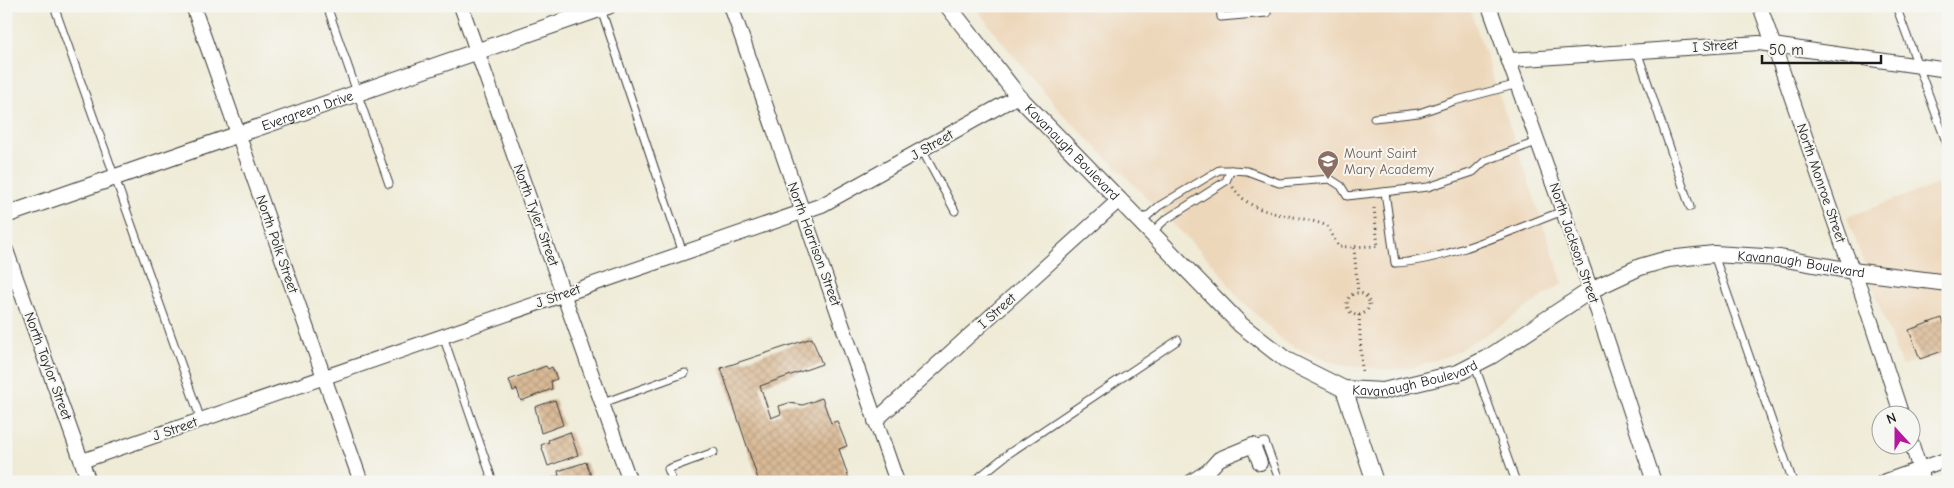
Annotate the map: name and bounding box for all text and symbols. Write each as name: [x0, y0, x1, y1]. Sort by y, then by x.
scale bar: [1762, 32, 1880, 64]
street label: I Street: [1692, 36, 1739, 56]
text: 50 m: [1769, 41, 1804, 59]
street label: Evergreen Drive: [259, 87, 355, 134]
street label: Kavanaugh Boulevard: [1022, 100, 1123, 204]
street label: North Monroe Street: [1793, 121, 1850, 246]
street label: J Street: [908, 126, 957, 164]
place label: Mount Saint Mary Academy: [1344, 145, 1435, 178]
school or university icon: Mount Saint Mary Academy: [1316, 149, 1340, 180]
street label: North Tyler Street: [510, 162, 563, 269]
street label: North Harrison Street: [784, 180, 845, 309]
street label: North Jackson Street: [1545, 181, 1603, 306]
street label: North Polk Street: [252, 193, 302, 296]
street label: Kavanaugh Boulevard: [1737, 247, 1866, 281]
street label: J Street: [533, 280, 584, 312]
street label: I Street: [975, 289, 1020, 332]
street label: North Taylor Street: [21, 310, 76, 423]
street label: Kavanaugh Boulevard: [1352, 356, 1480, 400]
north arrow: [1872, 406, 1922, 456]
text: N: [1884, 409, 1899, 428]
street label: J Street: [150, 413, 201, 445]

